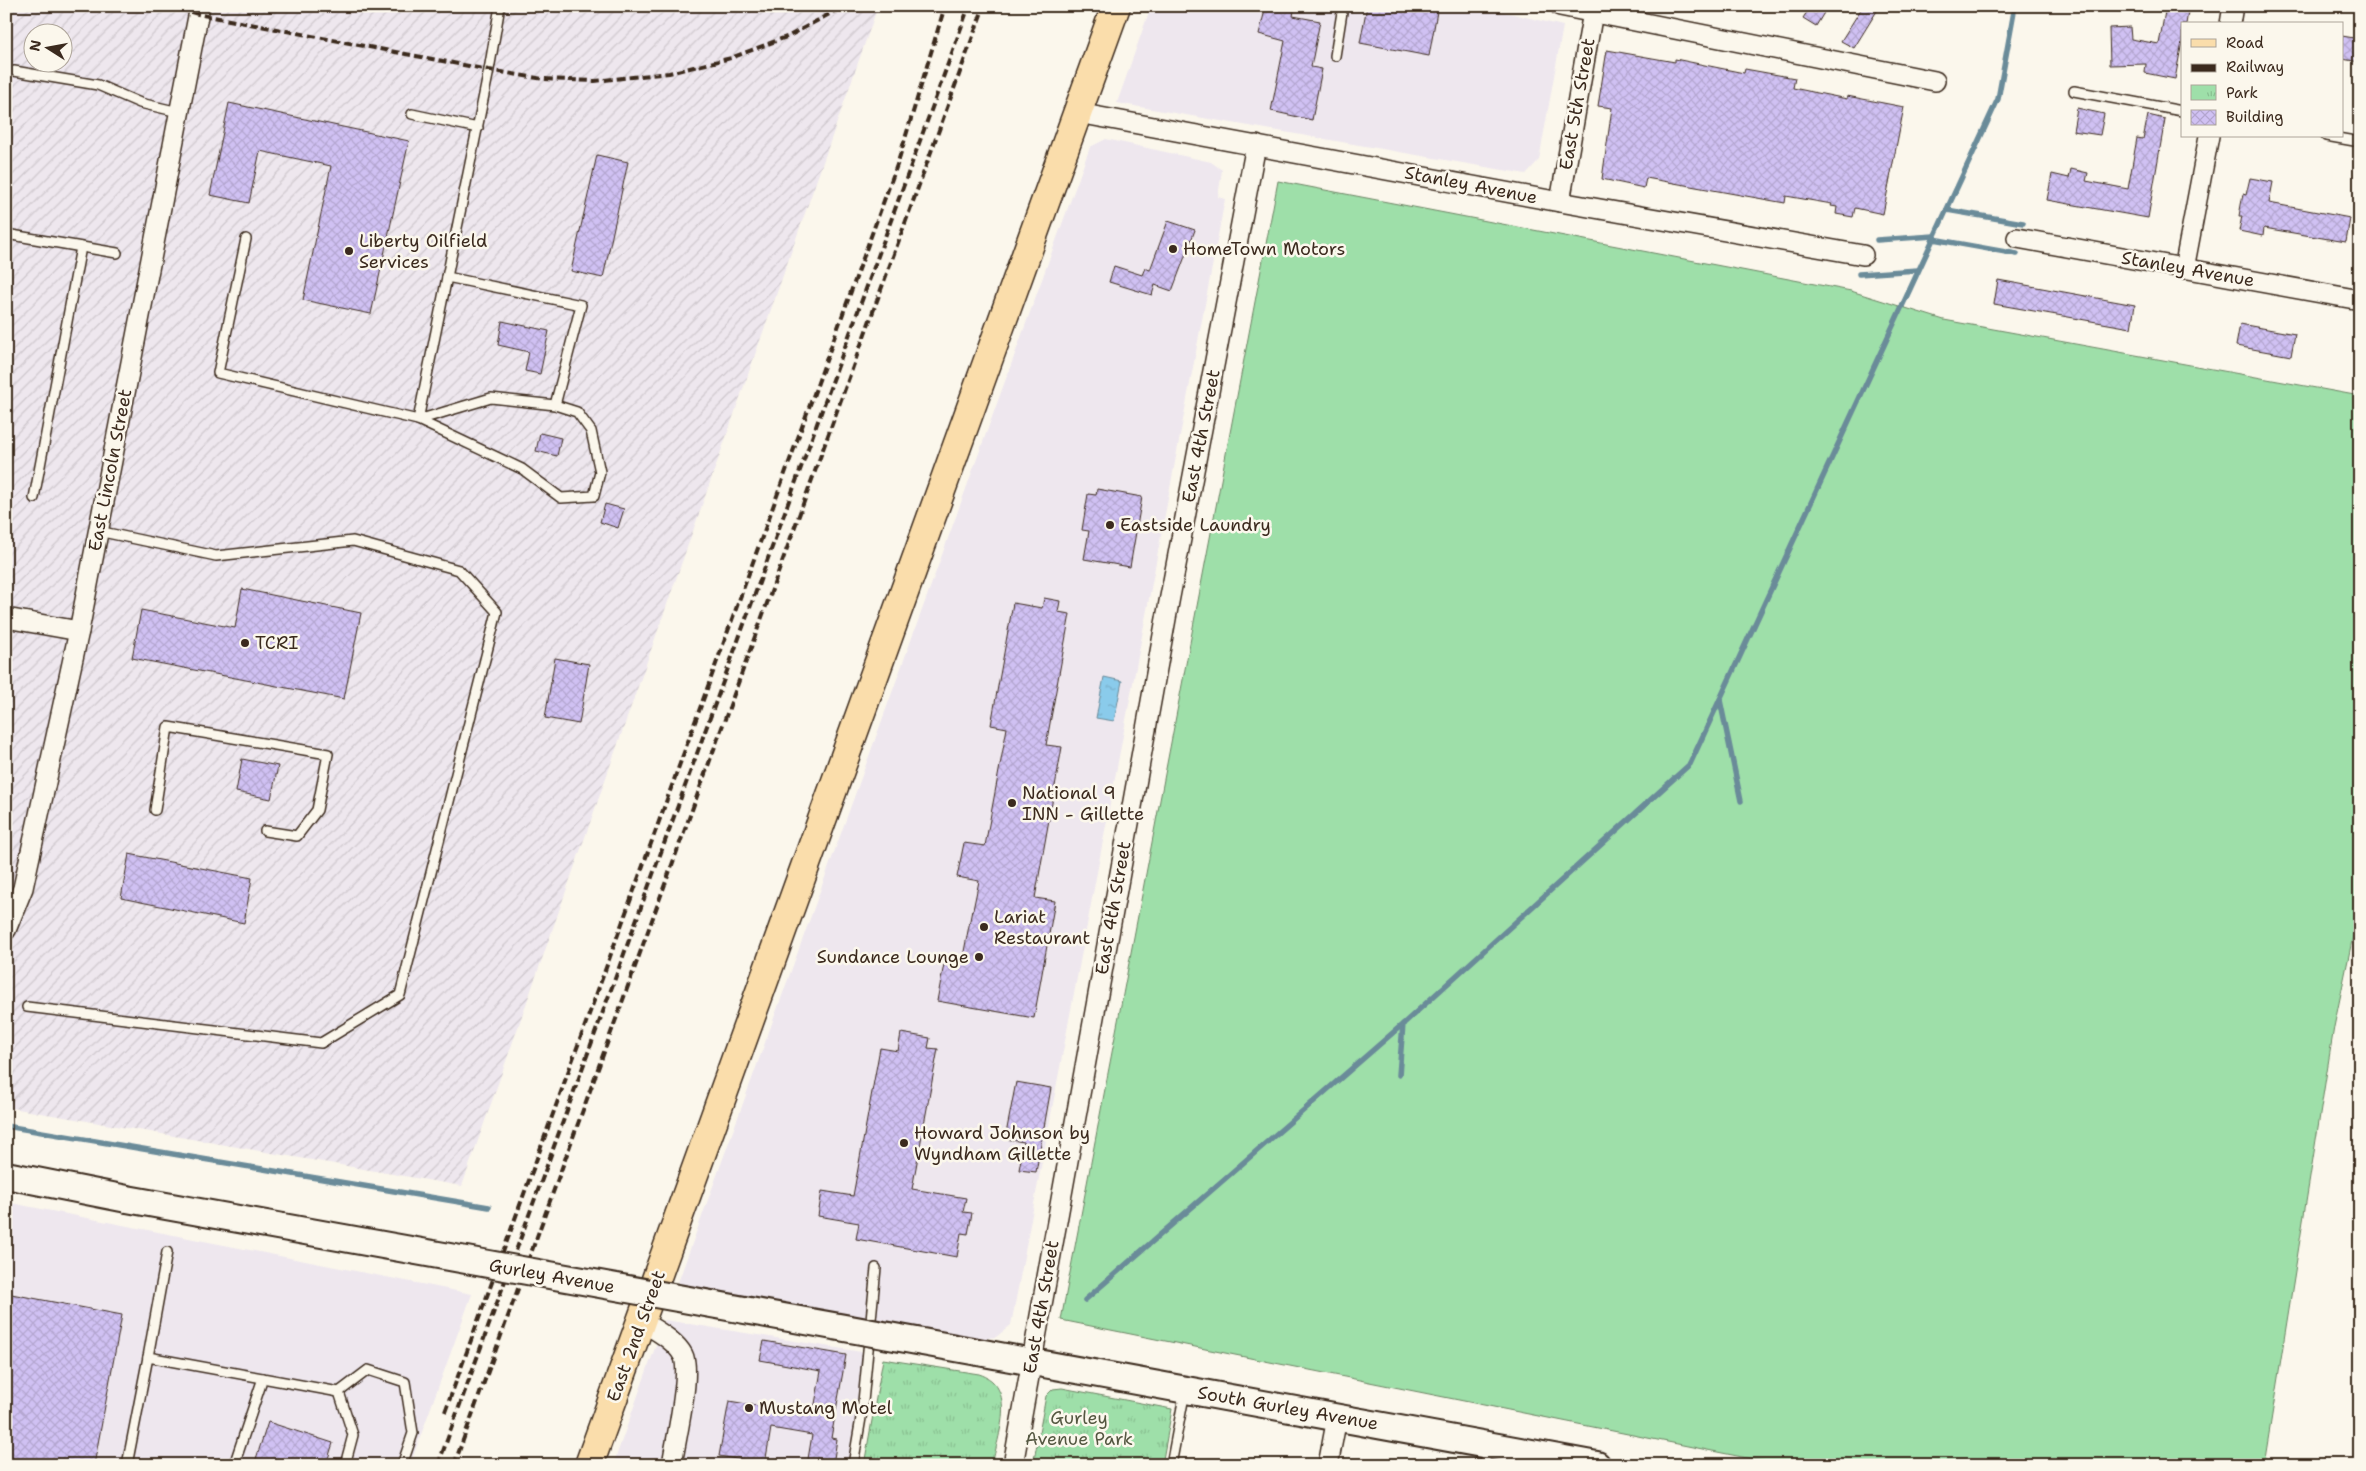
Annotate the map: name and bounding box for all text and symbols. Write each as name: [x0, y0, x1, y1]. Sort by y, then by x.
north arrow: [22, 22, 72, 72]
legend: [2181, 22, 2344, 138]
text: Road: [2226, 33, 2264, 53]
street label: East 5th Street: [1554, 36, 1600, 172]
text: N: [25, 38, 45, 53]
text: Railway: [2226, 57, 2284, 77]
text: Park: [2226, 83, 2258, 103]
text: Building: [2226, 107, 2283, 127]
street label: Stanley Avenue: [1403, 160, 1539, 210]
place label: Liberty Oilfield Services: [359, 229, 487, 274]
place label: HomeTown Motors: [1183, 237, 1346, 261]
marker: HomeTown Motors: [1167, 243, 1179, 255]
marker: Liberty Oilfield Services: [343, 245, 355, 257]
street label: Stanley Avenue: [2120, 245, 2256, 293]
street label: East 4th Street: [1176, 367, 1226, 505]
street label: East Lincoln Street: [82, 387, 138, 553]
place label: Eastside Laundry: [1120, 513, 1271, 537]
marker: Eastside Laundry: [1104, 519, 1116, 531]
place label: TCRI: [255, 631, 299, 655]
marker: TCRI: [239, 637, 251, 649]
place label: National 9 INN - Gillette: [1022, 781, 1144, 826]
marker: National 9 INN - Gillette: [1006, 797, 1018, 809]
street label: East 4th Street: [1089, 839, 1137, 977]
place label: Lariat Restaurant: [994, 905, 1090, 950]
marker: Lariat Restaurant: [978, 921, 990, 933]
place label: Sundance Lounge: [817, 945, 969, 969]
marker: Sundance Lounge: [973, 951, 985, 963]
place label: Howard Johnson by Wyndham Gillette: [914, 1121, 1090, 1166]
marker: Howard Johnson by Wyndham Gillette: [898, 1137, 910, 1149]
street label: East 4th Street: [1017, 1238, 1065, 1376]
street label: Gurley Avenue: [487, 1253, 617, 1299]
street label: East 2nd Street: [601, 1267, 671, 1405]
street label: South Gurley Avenue: [1196, 1380, 1380, 1436]
place label: Mustang Motel: [759, 1396, 893, 1420]
marker: Mustang Motel: [743, 1402, 755, 1414]
park label: Gurley Avenue Park: [1025, 1406, 1133, 1451]

